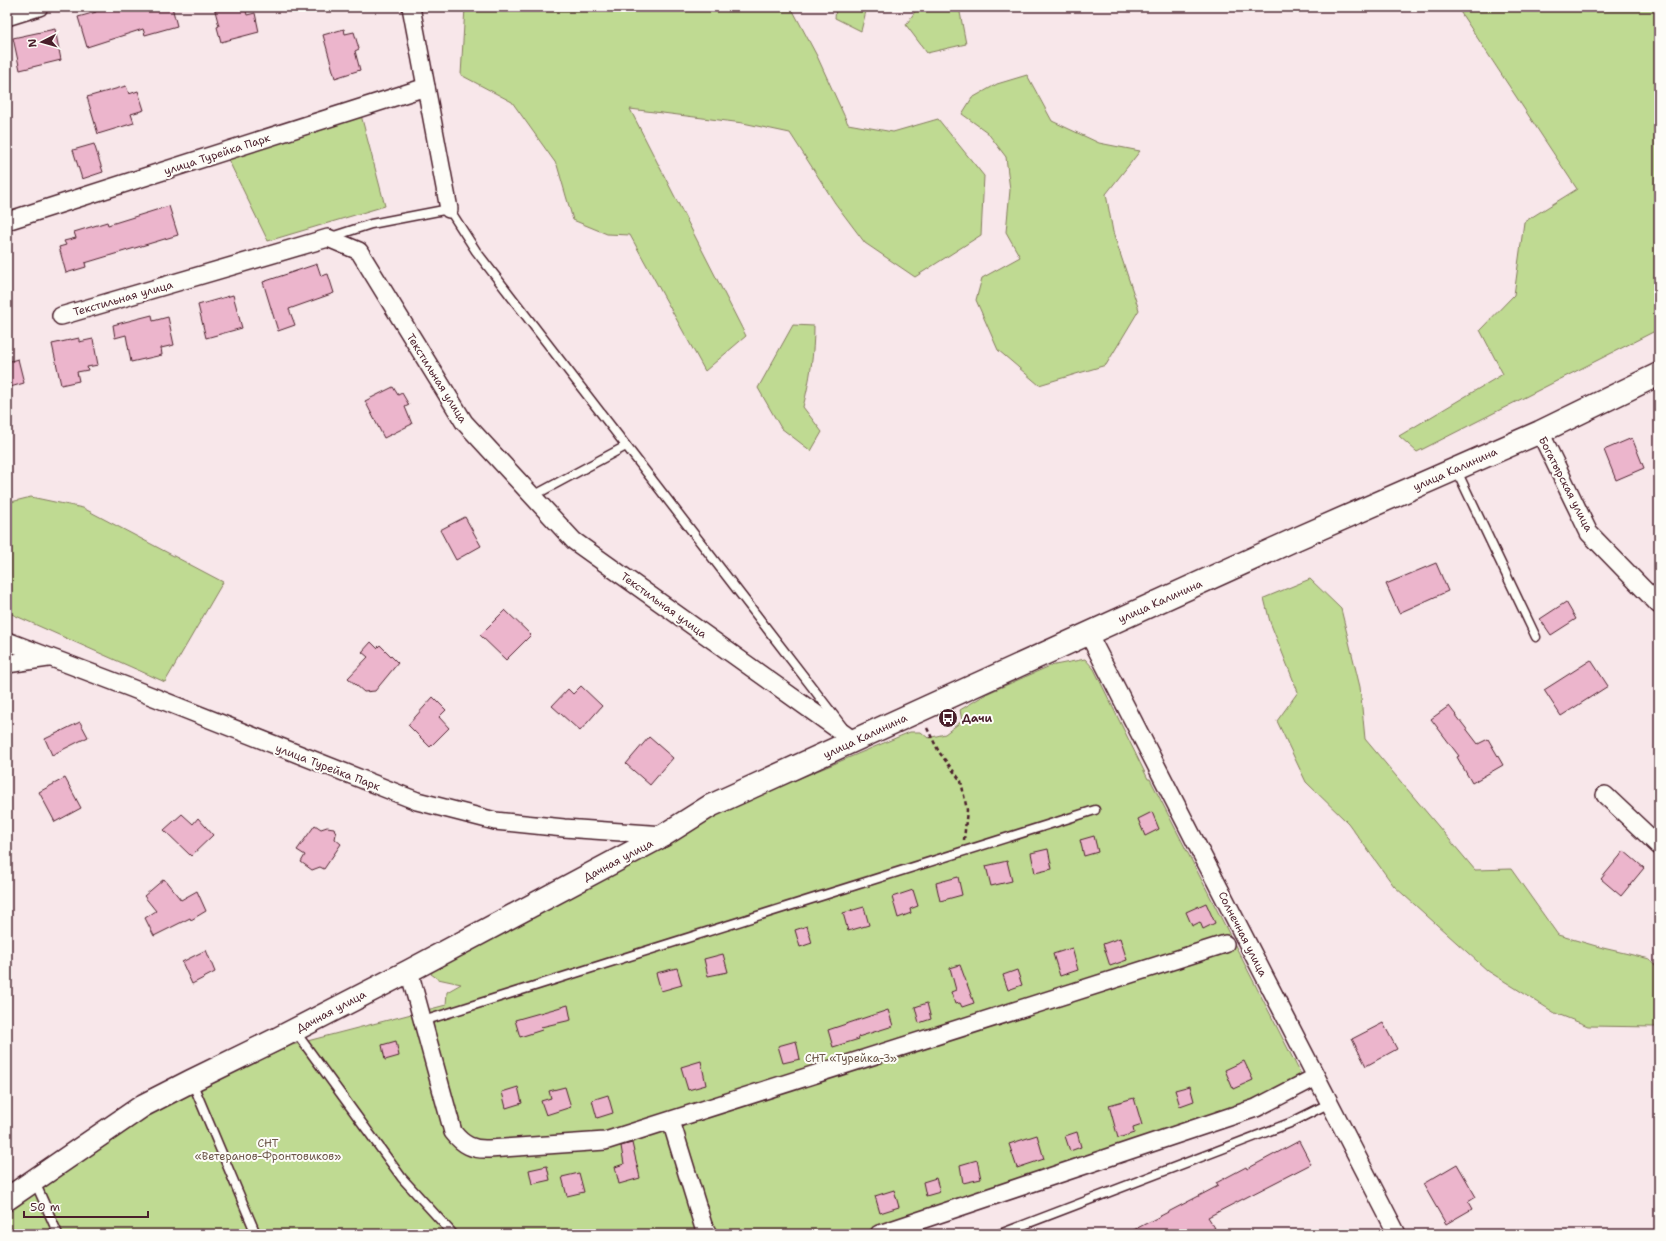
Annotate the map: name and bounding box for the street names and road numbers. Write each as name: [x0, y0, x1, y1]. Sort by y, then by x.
street label: улица Турейка Парк: [162, 130, 272, 179]
street label: Текстильная улица: [72, 277, 175, 320]
street label: Текстильная улица: [403, 331, 470, 426]
street label: Богатырская улица: [1535, 434, 1596, 535]
street label: улица Калинина: [1411, 444, 1500, 495]
street label: Текстильная улица: [618, 569, 710, 642]
street label: улица Калинина: [1116, 576, 1205, 627]
street label: улица Калинина: [821, 710, 910, 762]
street label: улица Турейка Парк: [273, 741, 382, 794]
street label: Дачная улица: [581, 836, 656, 885]
street label: Солнечная улица: [1215, 889, 1271, 980]
street label: Дачная улица: [294, 987, 369, 1036]

